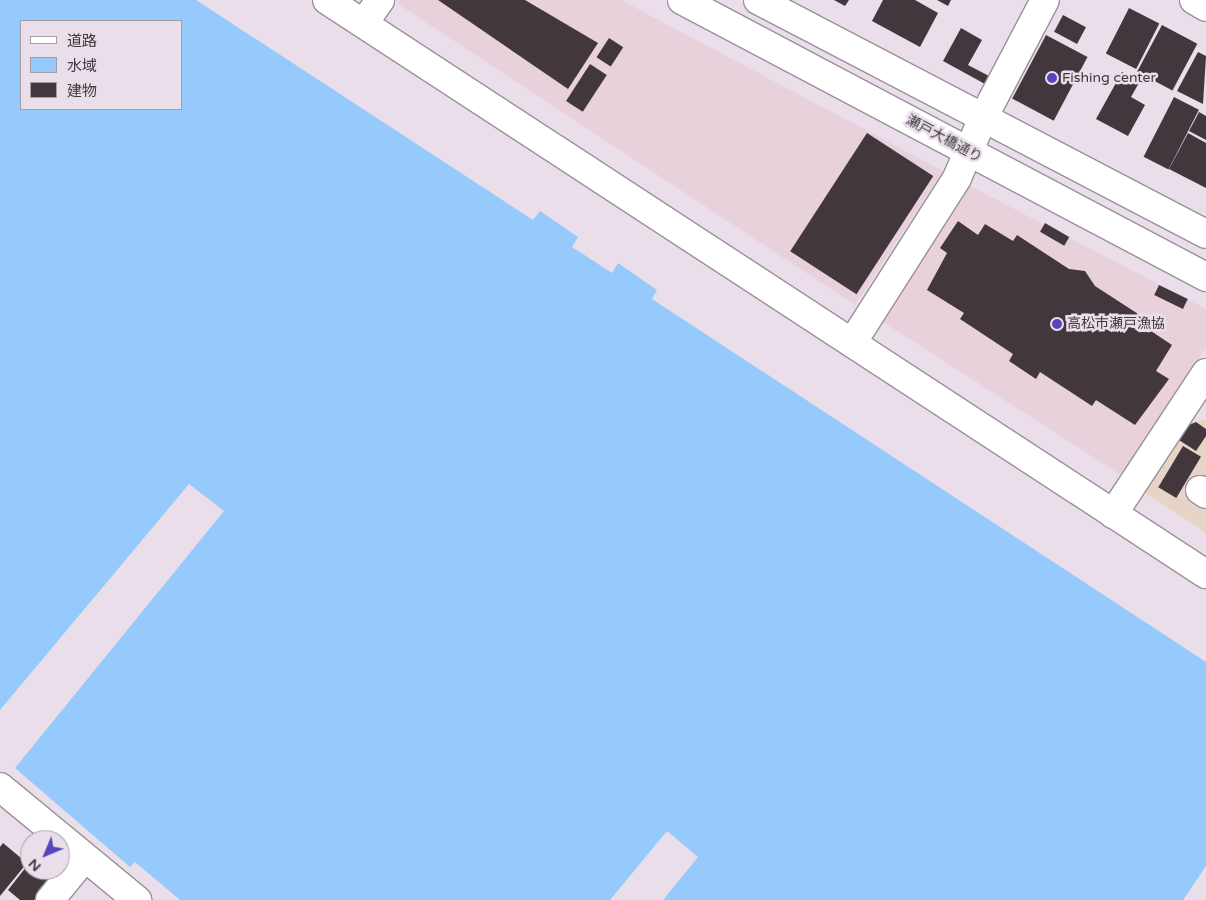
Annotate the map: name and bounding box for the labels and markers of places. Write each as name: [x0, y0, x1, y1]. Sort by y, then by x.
place label: Fishing center: [1062, 70, 1156, 86]
marker: Fishing center: [1046, 72, 1058, 84]
place label: 高松市瀬戸漁協: [1067, 316, 1165, 332]
marker: 高松市瀬戸漁協: [1051, 318, 1063, 330]

